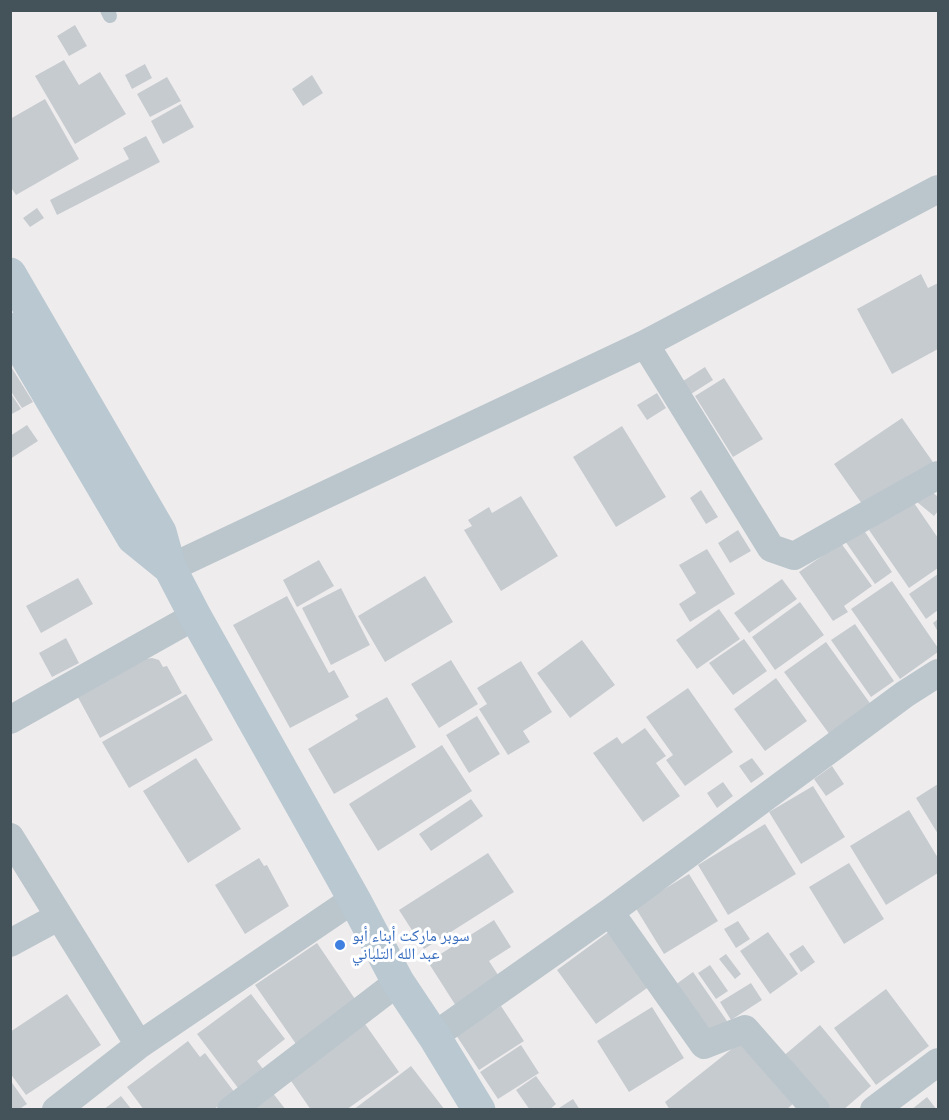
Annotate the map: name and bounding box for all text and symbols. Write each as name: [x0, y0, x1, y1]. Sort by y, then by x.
place label: سوبر ماركت أبناء أبو عبد الله التلباني: [352, 926, 470, 964]
marker: سوبر ماركت أبناء أبو عبد الله التلباني: [333, 938, 347, 952]

